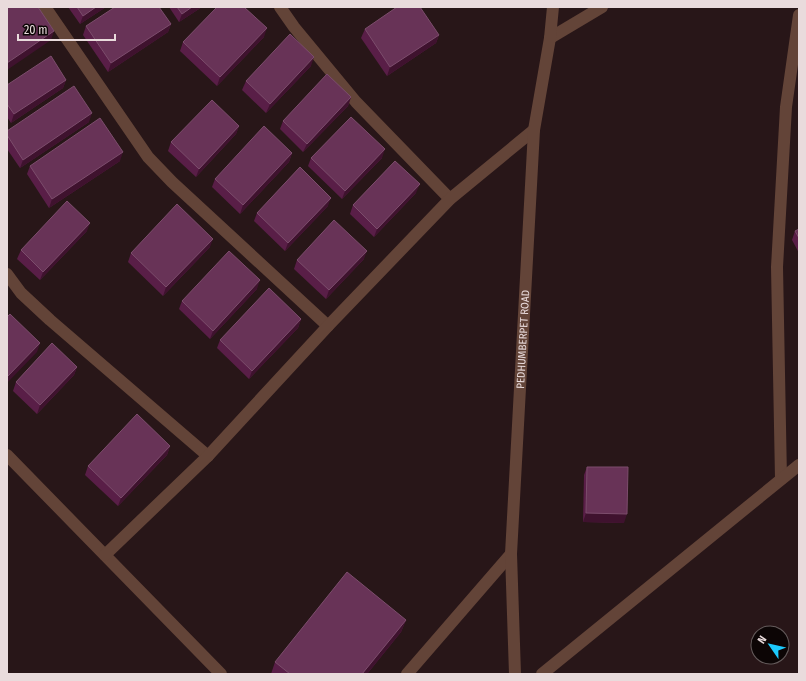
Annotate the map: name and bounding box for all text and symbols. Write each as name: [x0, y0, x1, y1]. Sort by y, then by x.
scale bar: [18, 16, 115, 42]
text: 20 m: [24, 23, 48, 37]
street label: PEDHUMBERPET ROAD: [513, 290, 532, 389]
north arrow: [750, 625, 790, 665]
text: N: [755, 633, 769, 646]

